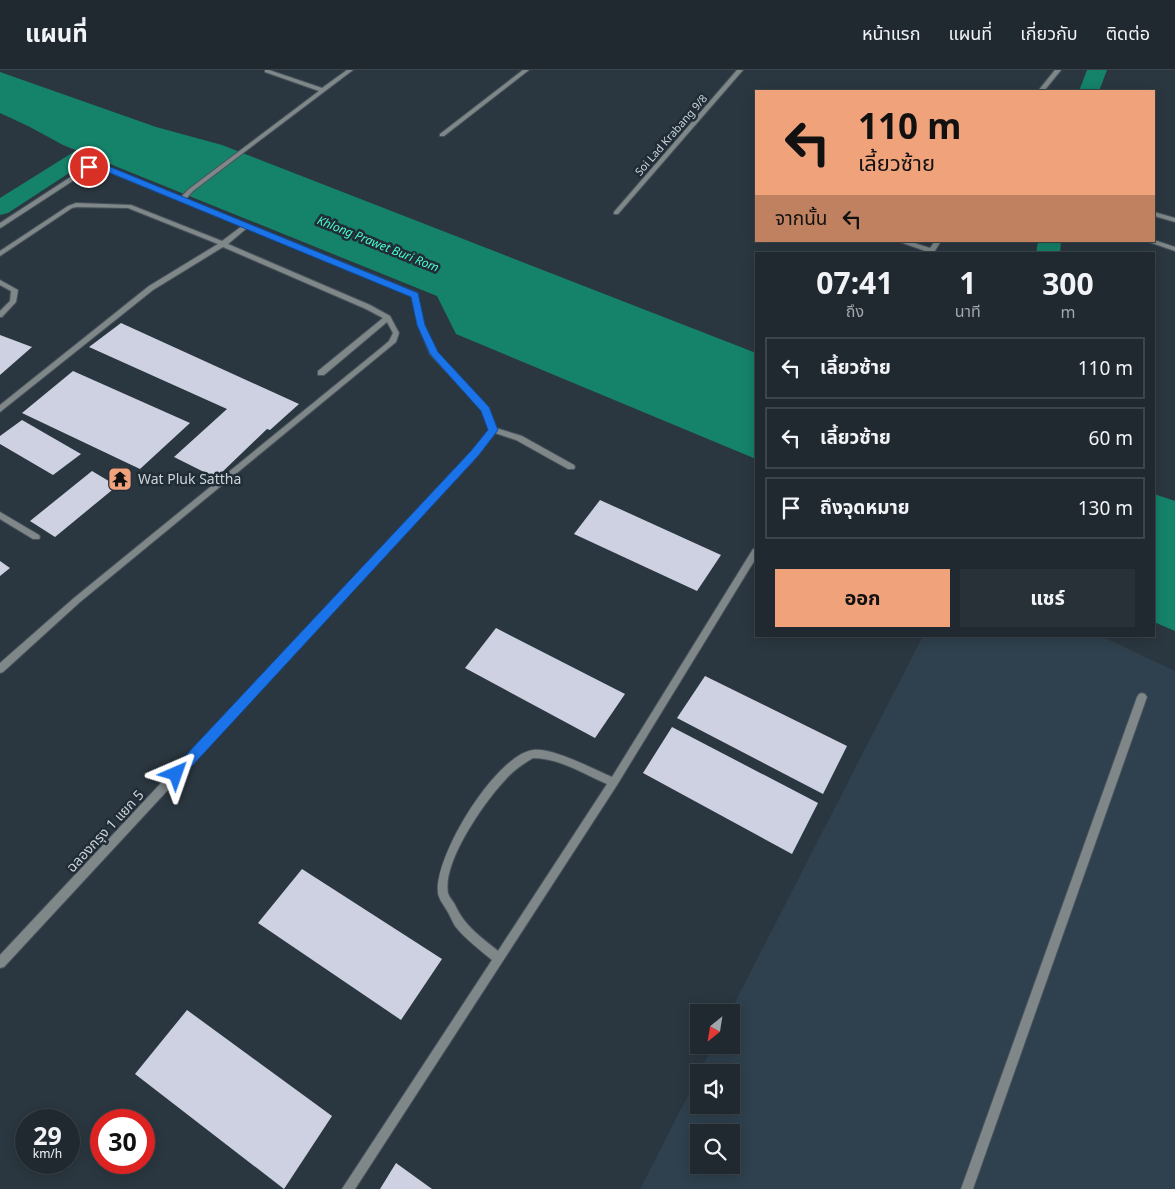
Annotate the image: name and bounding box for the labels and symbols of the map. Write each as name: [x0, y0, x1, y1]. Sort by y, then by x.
street label: Soi Lad Krabang 9/8: [631, 91, 710, 179]
pin: [68, 146, 110, 188]
water label: Khlong Prawet Buri Rom: [315, 211, 442, 276]
temple icon: Wat Pluk Sattha: [107, 466, 133, 492]
place label: Wat Pluk Sattha: [138, 469, 241, 488]
position arrow: [149, 747, 201, 799]
street label: ฉลองกรุง 1 แยก 5: [62, 785, 148, 876]
north arrow: [690, 1004, 740, 1054]
speed limit sign: 30: [90, 1109, 155, 1174]

